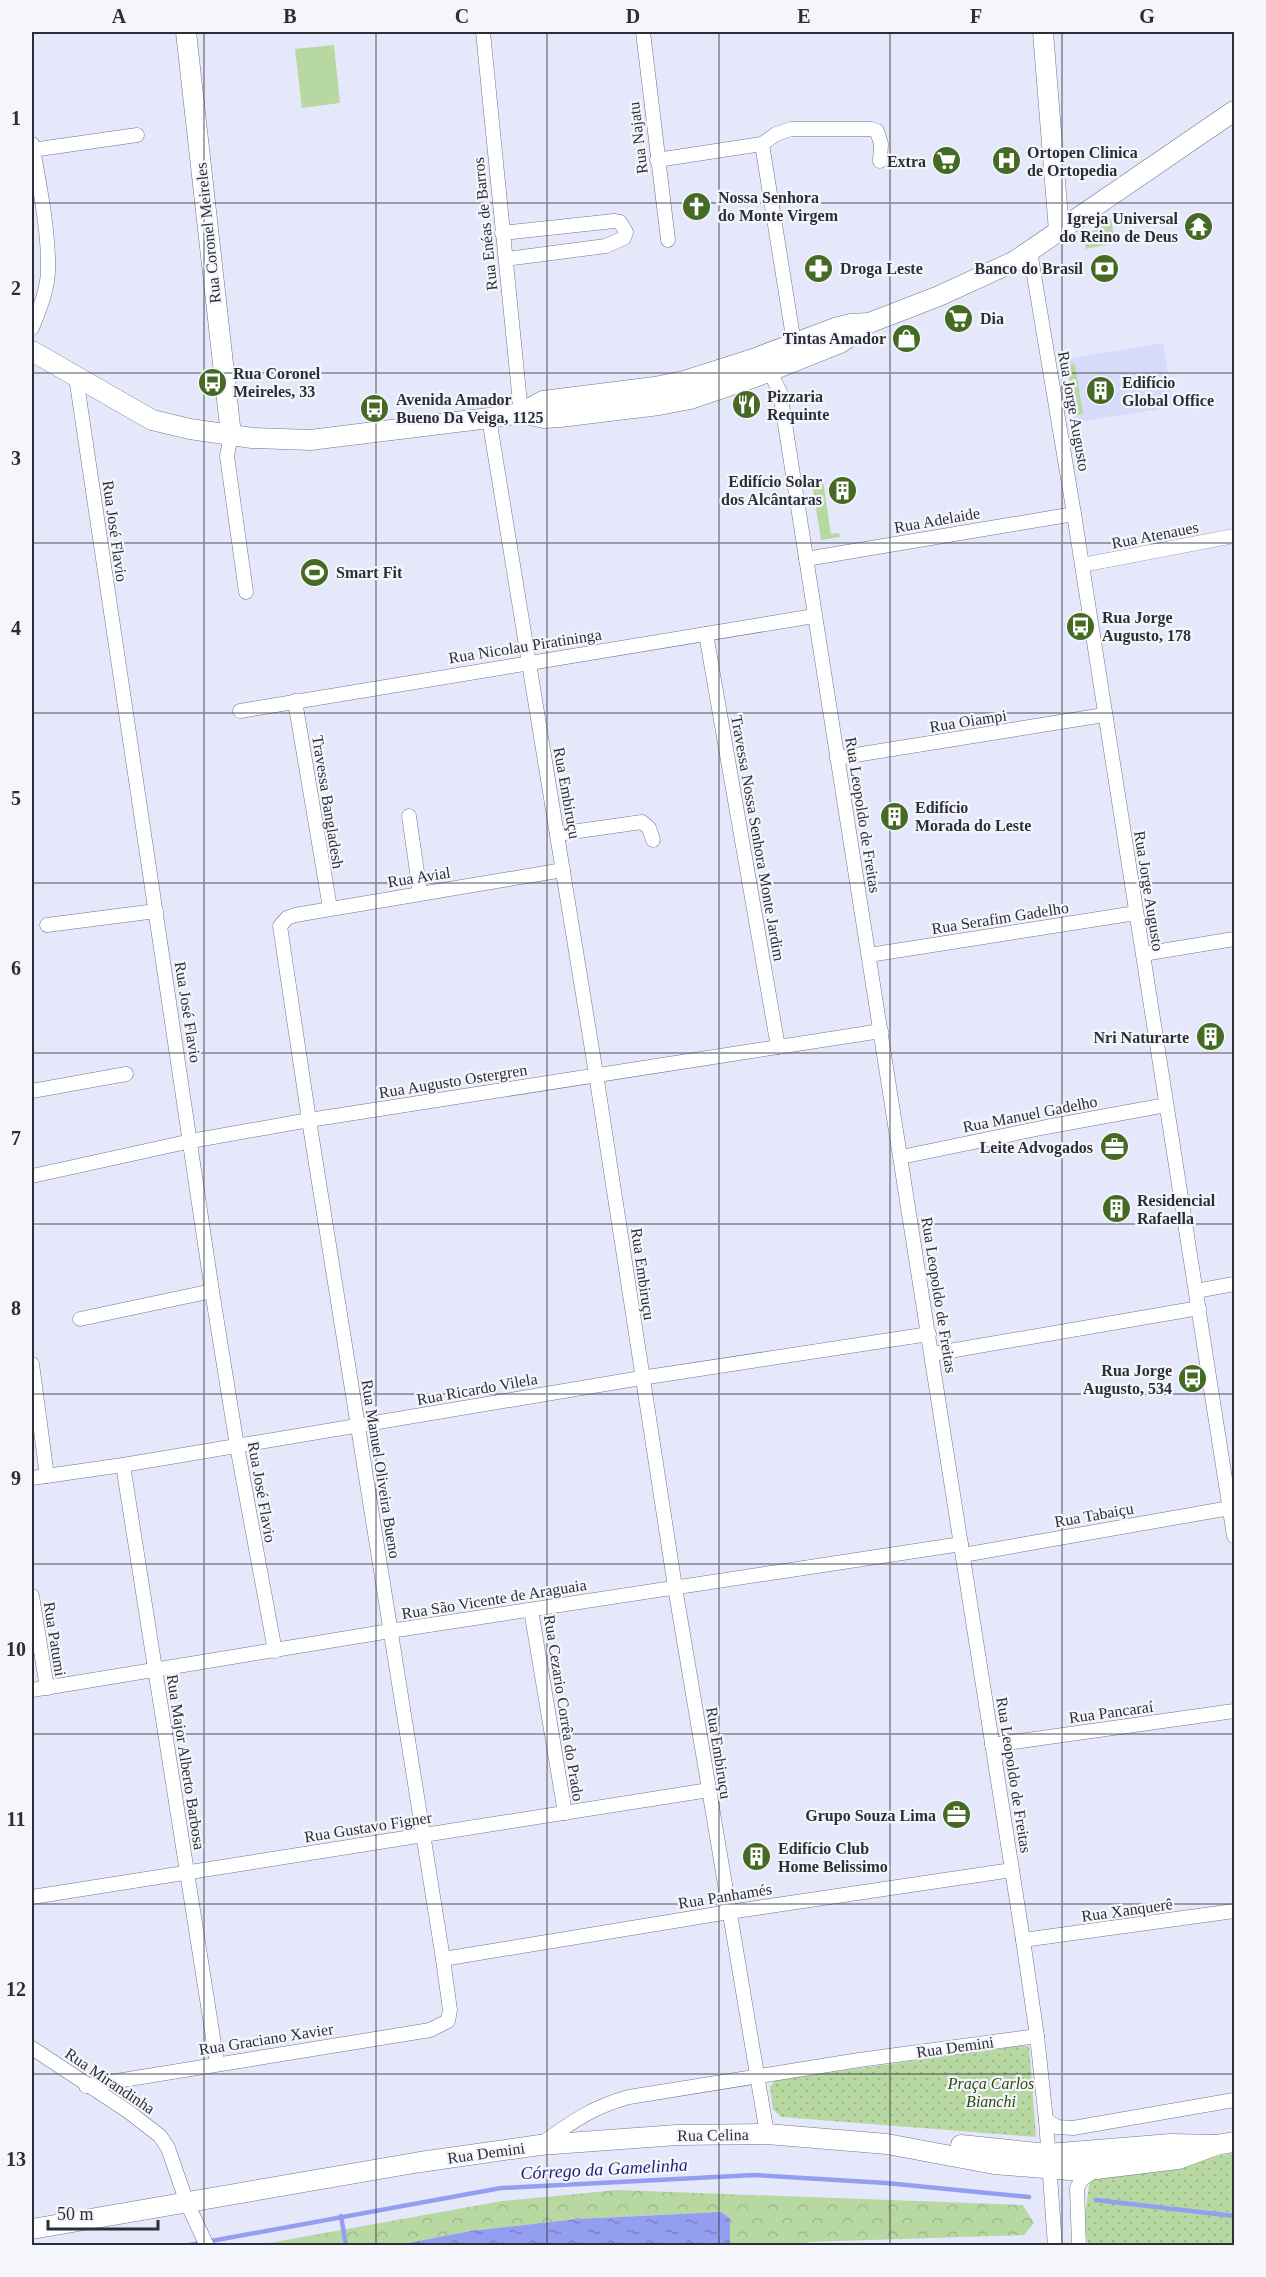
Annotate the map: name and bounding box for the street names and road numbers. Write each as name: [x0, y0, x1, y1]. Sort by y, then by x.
street label: Rua Najatu: [625, 101, 652, 175]
street label: Rua Enéas de Barros: [470, 157, 500, 291]
street label: Rua Coronel Meireles: [192, 162, 224, 304]
street label: Rua Jorge Augusto: [1054, 350, 1093, 472]
street label: Rua José Flavio: [99, 479, 131, 583]
street label: Rua Adelaide: [893, 504, 981, 536]
street label: Rua Atenaues: [1110, 518, 1200, 552]
street label: Rua Nicolau Piratininga: [447, 626, 603, 667]
street label: Rua Oiampi: [928, 706, 1008, 736]
street label: Travessa Nossa Senhora Monte Jardim: [728, 714, 788, 963]
street label: Travessa Bangladesh: [308, 734, 347, 870]
street label: Rua Leopoldo de Freitas: [841, 736, 884, 894]
street label: Rua Embiruçu: [550, 746, 583, 840]
street label: Rua Jorge Augusto: [1130, 830, 1167, 952]
street label: Rua Avial: [386, 864, 452, 890]
street label: Rua Serafim Gadelho: [930, 899, 1070, 937]
street label: Rua José Flavio: [172, 960, 204, 1064]
street label: Rua Augusto Ostergren: [378, 1061, 529, 1102]
street label: Rua Manuel Gadelho: [961, 1093, 1099, 1135]
street label: Rua Leopoldo de Freitas: [917, 1216, 960, 1374]
street label: Rua Embiruçu: [627, 1227, 658, 1321]
street label: Rua Ricardo Vilela: [415, 1370, 539, 1408]
street label: Rua Manuel Oliveira Bueno: [358, 1378, 404, 1560]
street label: Rua José Flavio: [245, 1440, 279, 1544]
street label: Rua Tabaiçu: [1053, 1500, 1135, 1531]
street label: Rua São Vicente de Araguaia: [400, 1576, 588, 1623]
street label: Rua Patumi: [41, 1601, 69, 1678]
street label: Rua Cezario Corrêa do Prado: [541, 1614, 587, 1802]
street label: Rua Major Alberto Barbosa: [163, 1673, 208, 1851]
street label: Rua Leopoldo de Freitas: [992, 1696, 1035, 1854]
street label: Rua Pancaraí: [1068, 1698, 1155, 1726]
street label: Rua Embiruçu: [702, 1706, 735, 1800]
street label: Rua Gustavo Figner: [303, 1808, 434, 1846]
street label: Rua Panhamés: [677, 1880, 773, 1912]
street label: Rua Xanquerê: [1080, 1895, 1174, 1926]
street label: Rua Graciano Xavier: [198, 2020, 335, 2058]
street label: Rua Demini: [915, 2033, 995, 2061]
street label: Rua Mirandinha: [62, 2045, 158, 2117]
street label: Rua Celina: [677, 2126, 749, 2144]
street label: Rua Demini: [446, 2139, 526, 2167]

